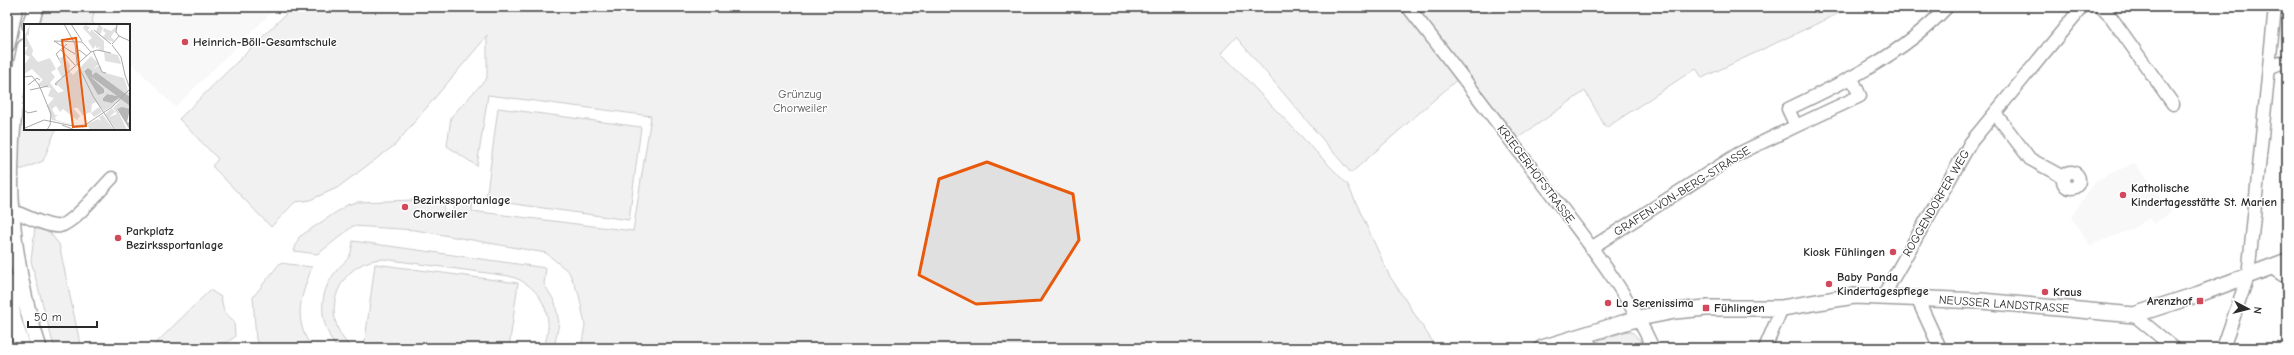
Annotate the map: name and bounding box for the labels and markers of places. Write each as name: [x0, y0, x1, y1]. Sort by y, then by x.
place label: Heinrich-Böll-Gesamtschule: [193, 35, 337, 49]
marker: Heinrich-Böll-Gesamtschule: [180, 37, 190, 47]
place label: Katholische Kindertagesstätte St. Marien: [2131, 181, 2277, 209]
marker: Katholische Kindertagesstätte St. Marien: [2118, 190, 2128, 200]
place label: Bezirkssportanlage Chorweiler: [413, 193, 510, 221]
marker: Bezirkssportanlage Chorweiler: [400, 202, 410, 212]
place label: Parkplatz Bezirkssportanlage: [126, 224, 223, 252]
marker: Parkplatz Bezirkssportanlage: [113, 233, 123, 243]
place label: Kiosk Fühlingen: [1803, 245, 1885, 259]
marker: Kiosk Fühlingen: [1888, 247, 1898, 257]
place label: Baby Panda Kindertagespflege: [1837, 270, 1929, 298]
marker: Baby Panda Kindertagespflege: [1824, 279, 1834, 289]
place label: Kraus: [2053, 285, 2082, 299]
marker: Kraus: [2040, 287, 2050, 297]
place label: Arenzhof: [2147, 294, 2193, 308]
place label: La Serenissima: [1616, 296, 1694, 310]
marker: Arenzhof: [2195, 296, 2205, 306]
marker: La Serenissima: [1603, 298, 1613, 308]
place label: Fühlingen: [1714, 301, 1765, 315]
marker: Fühlingen: [1701, 303, 1711, 313]

